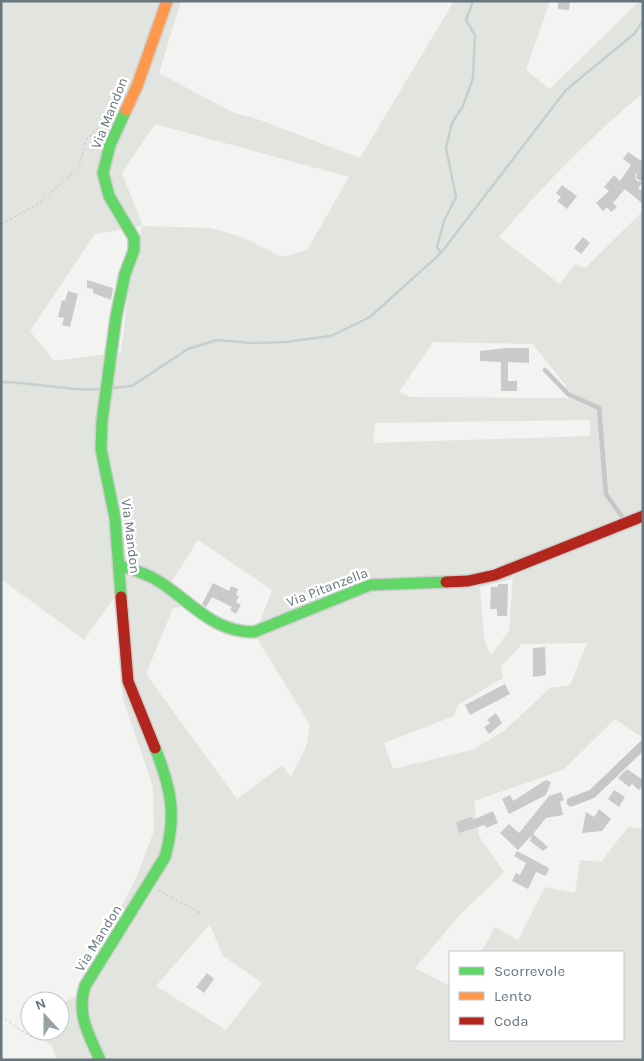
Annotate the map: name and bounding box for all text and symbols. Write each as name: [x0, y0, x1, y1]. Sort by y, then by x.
street label: Via Mandon: [87, 75, 131, 151]
street label: Via Mandon: [117, 498, 144, 575]
street label: Via Pitanzella: [284, 564, 370, 611]
street label: Via Mandon: [71, 902, 126, 975]
legend: [449, 951, 624, 1041]
text: Scorrevole: [494, 962, 565, 980]
text: Lento: [494, 987, 532, 1005]
north arrow: [20, 991, 70, 1041]
text: N: [33, 995, 48, 1014]
text: Coda: [494, 1012, 529, 1030]

